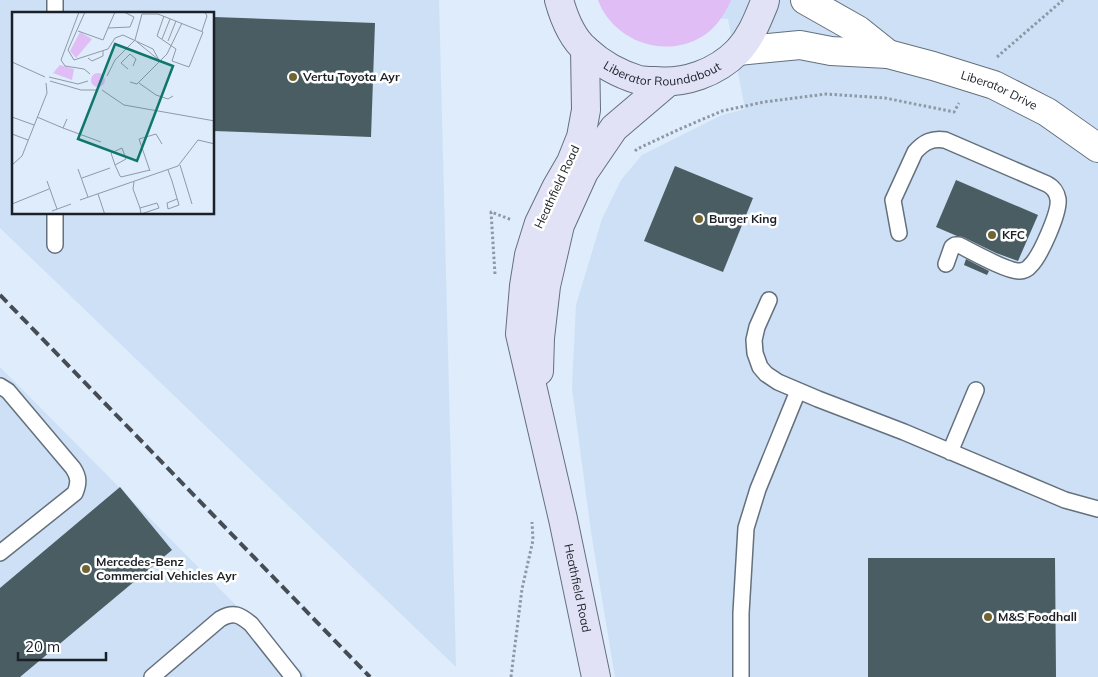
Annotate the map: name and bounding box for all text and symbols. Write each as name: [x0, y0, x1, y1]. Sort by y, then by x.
inset map: [12, 12, 215, 215]
street label: Liberator Roundabout: [601, 54, 723, 68]
text: Liberator Roundabout: [601, 58, 723, 89]
street label: Liberator Drive: [959, 67, 1040, 113]
place label: Vertu Toyota Ayr: [302, 69, 400, 84]
marker: Vertu Toyota Ayr: [287, 71, 299, 83]
street label: Heathfield Road: [531, 143, 582, 231]
place label: Burger King: [709, 211, 777, 226]
marker: Burger King: [693, 213, 705, 225]
place label: KFC: [1002, 227, 1025, 242]
marker: KFC: [986, 229, 998, 241]
street label: Heathfield Road: [561, 542, 595, 634]
place label: Mercedes-Benz Commercial Vehicles Ayr: [96, 554, 237, 583]
marker: Mercedes-Benz Commercial Vehicles Ayr: [80, 563, 92, 575]
place label: M&S Foodhall: [998, 609, 1077, 624]
marker: M&S Foodhall: [982, 611, 994, 623]
scale bar: [18, 630, 105, 662]
text: 20 m: [25, 637, 60, 656]

